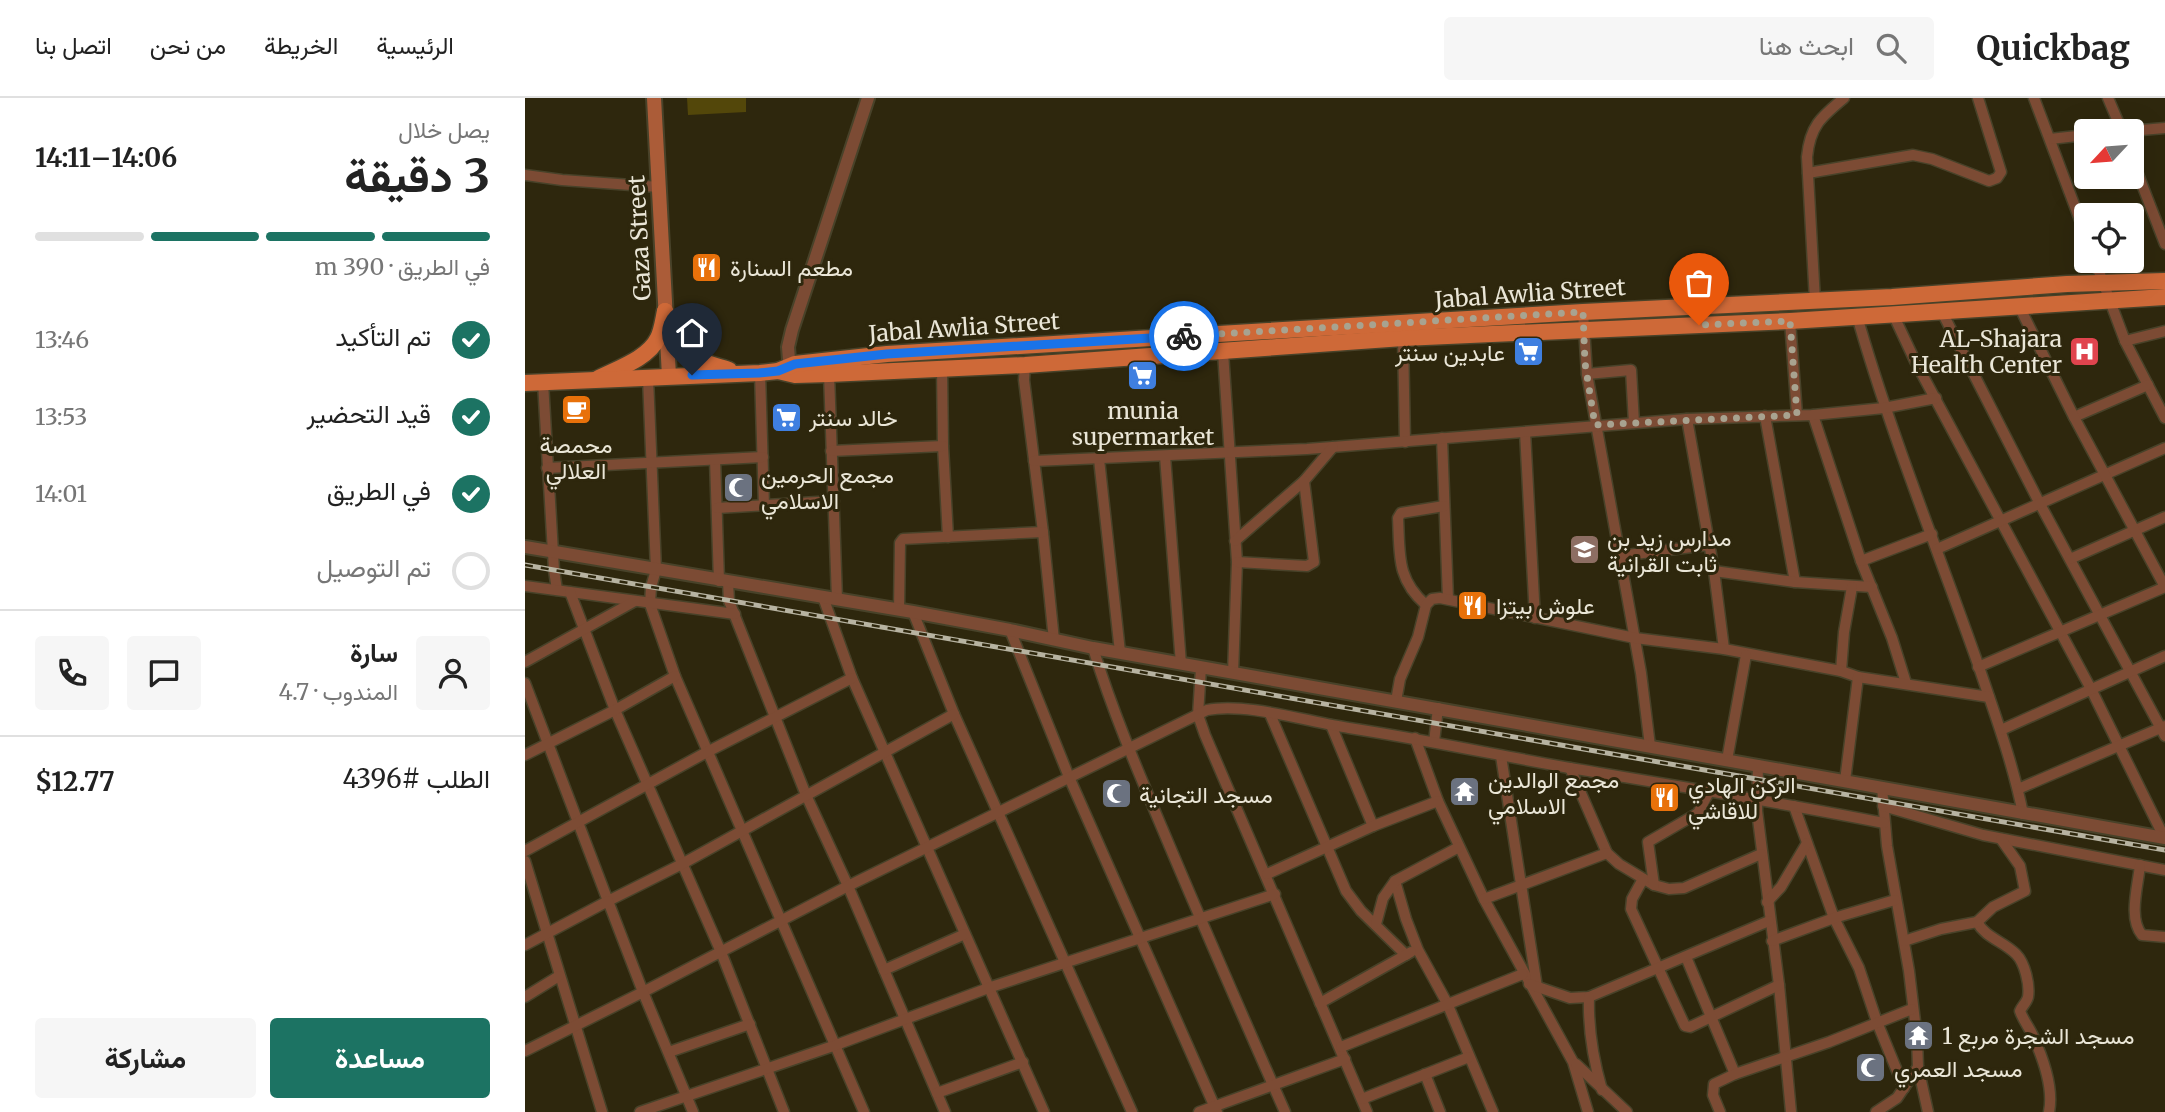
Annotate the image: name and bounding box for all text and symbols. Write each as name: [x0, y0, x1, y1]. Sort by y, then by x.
search box: [1444, 17, 1934, 80]
text: Quickbag: [1976, 28, 2130, 69]
text: ابحث هنا: [1759, 29, 1854, 62]
icon: search: [1872, 29, 1910, 67]
text: اتصل بنا: [35, 30, 112, 61]
text: من نحن: [150, 30, 226, 61]
text: الخريطة: [264, 30, 338, 61]
text: الرئيسية: [376, 30, 454, 61]
text: يصل خلال: [398, 115, 490, 144]
north arrow: [2074, 119, 2144, 189]
map controls: [2074, 119, 2144, 273]
text: 14:06–14:11: [35, 141, 177, 174]
text: 3 دقيقة: [344, 147, 490, 205]
street label: Gaza Street: [621, 175, 657, 301]
button: locate: [2074, 203, 2144, 273]
restaurant icon: مطعم السنارة: [690, 250, 724, 284]
text: في الطريق · 390 m: [315, 252, 490, 281]
place label: مطعم السنارة: [730, 253, 853, 283]
pin: [1669, 253, 1729, 325]
icon: bag: [1680, 264, 1718, 302]
street label: Jabal Awlia Street: [1432, 272, 1627, 314]
courier: [1149, 301, 1219, 371]
pin: [662, 303, 722, 375]
street label: Jabal Awlia Street: [866, 306, 1061, 348]
icon: home: [673, 314, 711, 352]
icon: bike: [1165, 317, 1203, 355]
text: تم التأكيد: [335, 320, 431, 353]
icon: check: [452, 321, 490, 359]
place label: AL-Shajara Health Center: [1911, 324, 2062, 379]
text: 13:46: [35, 325, 89, 354]
hospital icon: AL-Shajara Health Center: [2068, 334, 2102, 368]
supermarket icon: عابدين سنتر: [1511, 335, 1545, 369]
place label: عابدين سنتر: [1394, 338, 1505, 368]
supermarket icon: munia supermarket: [1126, 359, 1160, 393]
cafe icon: محمصة العلالي: [559, 393, 593, 427]
place label: munia supermarket: [1072, 396, 1214, 451]
text: قيد التحضير: [306, 397, 431, 430]
icon: check: [452, 398, 490, 436]
supermarket icon: خالد سنتر: [769, 400, 803, 434]
text: 13:53: [35, 402, 87, 431]
place label: خالد سنتر: [808, 403, 898, 433]
place label: محمصة العلالي: [540, 430, 612, 490]
place label: مجمع الحرمين الاسلامي: [761, 460, 894, 520]
mosque icon: مجمع الحرمين الاسلامي: [721, 470, 755, 504]
text: في الطريق: [327, 474, 431, 507]
icon: check: [452, 475, 490, 513]
text: 14:01: [35, 479, 87, 508]
place label: مدارس زيد بن ثابت القرانية: [1607, 523, 1732, 579]
school or university icon: مدارس زيد بن ثابت القرانية: [1567, 533, 1601, 567]
text: تم التوصيل: [316, 551, 431, 584]
restaurant icon: علوش بيتزا: [1456, 588, 1490, 622]
place label: علوش بيتزا: [1496, 591, 1595, 621]
button: phone: [35, 636, 109, 710]
button: chat: [127, 636, 201, 710]
text: سارة: [350, 636, 398, 669]
button: person: [416, 636, 490, 710]
text: المندوب · 4.7: [278, 677, 398, 706]
text: الطلب #4396: [343, 762, 490, 795]
text: $12.77: [35, 765, 115, 798]
place label: مجمع الوالدين الاسلامي: [1488, 765, 1619, 825]
place label: الركن الهادي للاقاشي: [1688, 770, 1796, 830]
temple icon: مجمع الوالدين الاسلامي: [1448, 775, 1482, 809]
mosque icon: مسجد التجانية: [1099, 777, 1133, 811]
place label: مسجد التجانية: [1139, 780, 1273, 809]
restaurant icon: الركن الهادي للاقاشي: [1648, 780, 1682, 814]
button: مشاركة: [35, 1018, 256, 1098]
button: مساعدة: [270, 1018, 490, 1098]
temple icon: مسجد الشجرة مربع 1: [1902, 1018, 1936, 1052]
place label: مسجد الشجرة مربع 1: [1942, 1021, 2134, 1052]
mosque icon: مسجد العمري: [1854, 1051, 1888, 1085]
place label: مسجد العمري: [1894, 1054, 2022, 1088]

